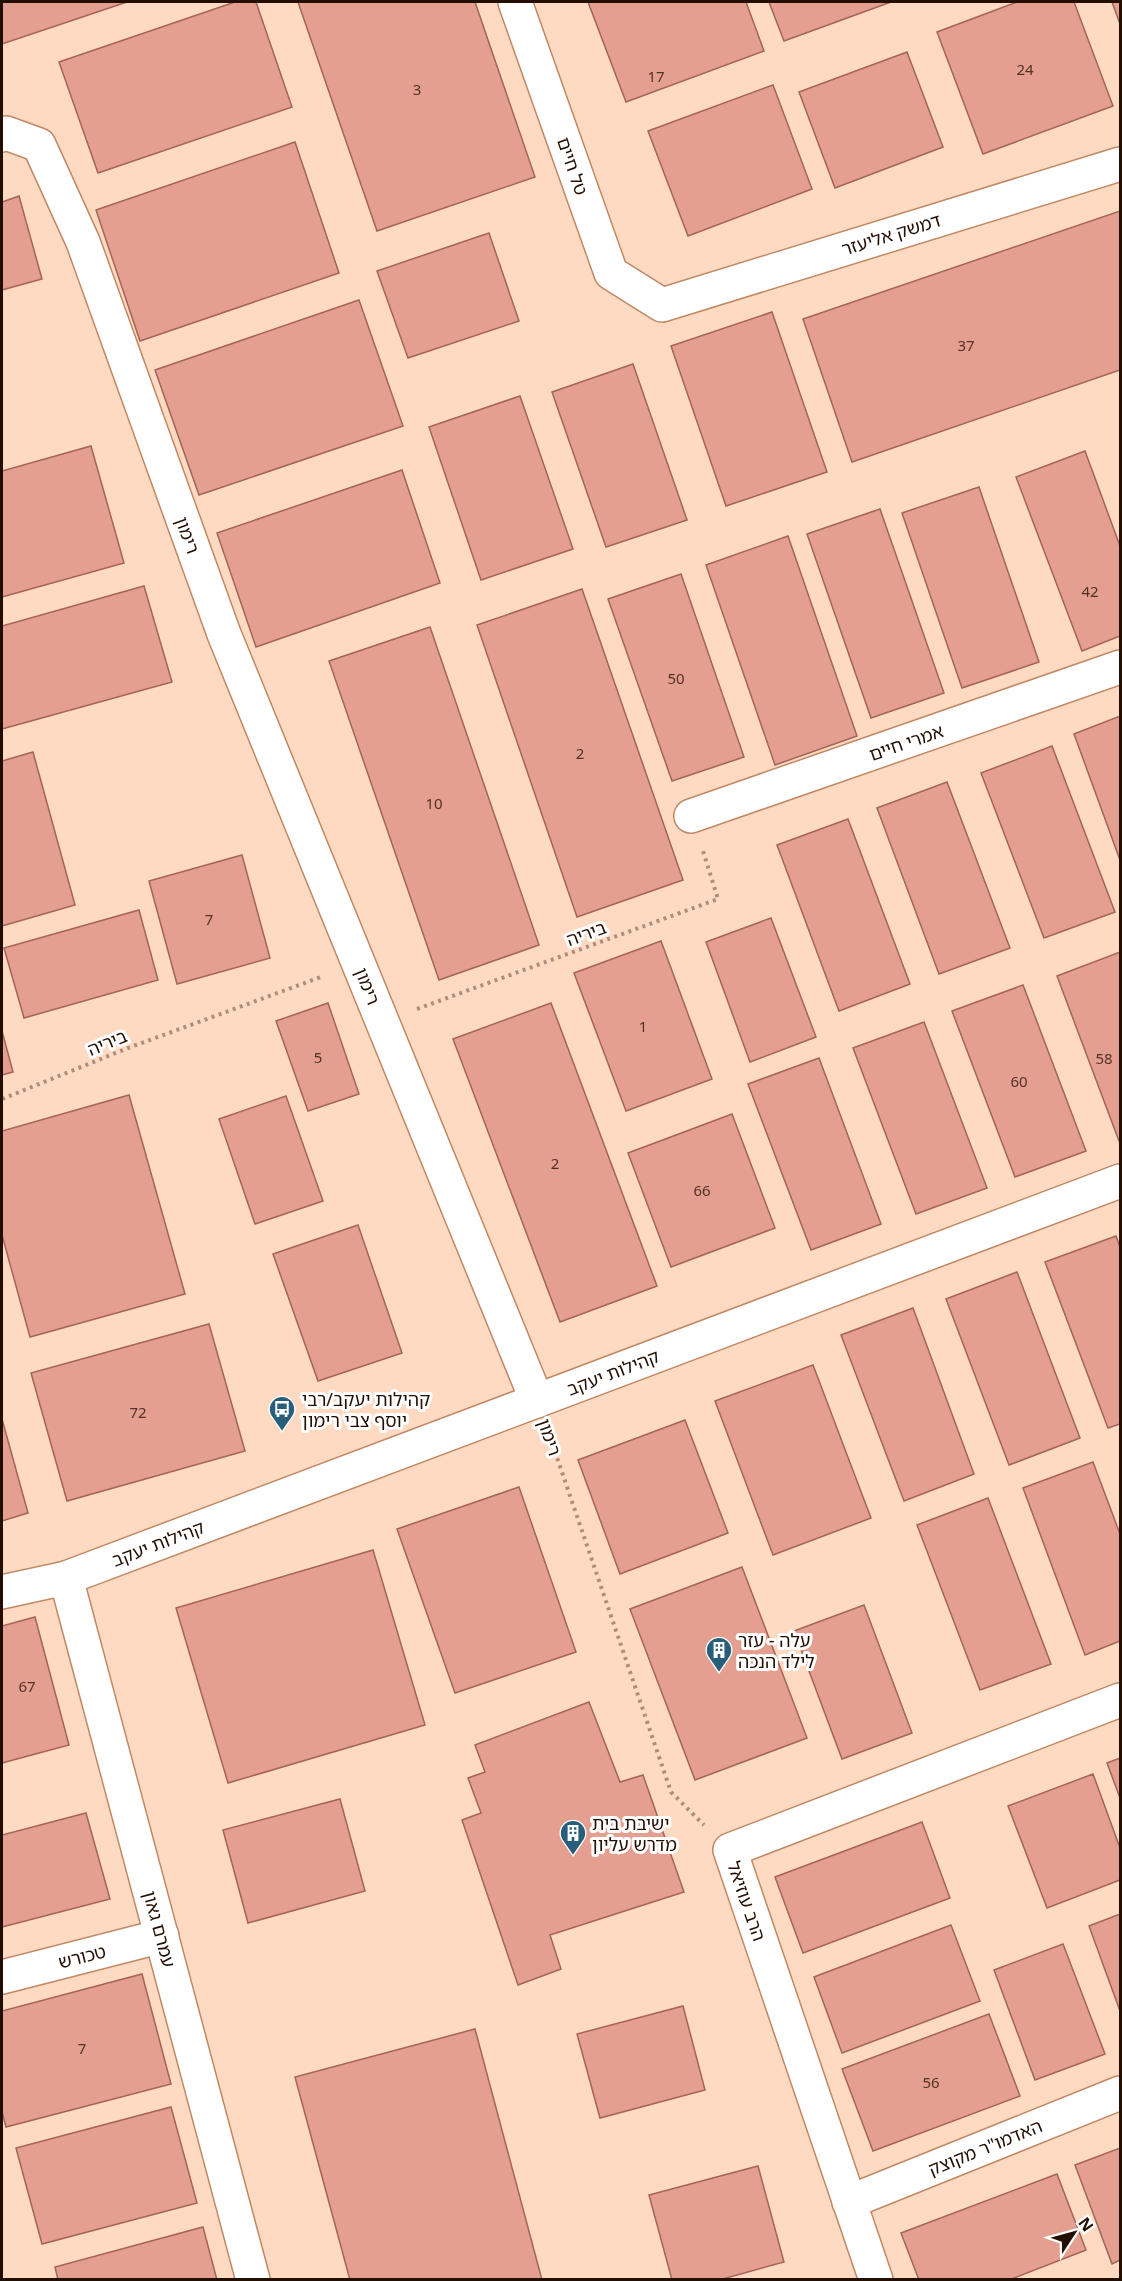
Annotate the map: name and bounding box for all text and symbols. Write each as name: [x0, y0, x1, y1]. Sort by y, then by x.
house number: 24: [1016, 59, 1034, 79]
house number: 17: [647, 66, 665, 86]
house number: 3: [413, 79, 421, 99]
street label: טל חיים: [552, 134, 594, 198]
street label: דמשק אליעזר: [838, 207, 944, 260]
house number: 37: [957, 335, 975, 355]
street label: רימון: [170, 513, 206, 557]
house number: 42: [1081, 581, 1099, 601]
house number: 50: [667, 668, 685, 688]
street label: אמרי חיים: [866, 718, 946, 766]
house number: 2: [576, 743, 584, 763]
house number: 10: [425, 793, 443, 813]
house number: 7: [205, 909, 213, 929]
street label: ביריה: [563, 915, 609, 951]
street label: רימון: [350, 964, 386, 1008]
house number: 1: [639, 1016, 647, 1036]
street label: ביריה: [84, 1023, 130, 1061]
house number: 5: [314, 1047, 322, 1067]
house number: 58: [1095, 1048, 1113, 1068]
house number: 60: [1010, 1071, 1028, 1091]
house number: 2: [551, 1153, 559, 1173]
house number: 66: [693, 1180, 711, 1200]
street label: קהילות יעקב: [563, 1343, 663, 1401]
place label: קהילות יעקב/רבי יוסף צבי רימון: [302, 1387, 430, 1432]
bus stop icon: קהילות יעקב/רבי יוסף צבי רימון: [267, 1394, 297, 1432]
house number: 72: [129, 1402, 147, 1422]
street label: רימון: [532, 1415, 568, 1459]
street label: קהילות יעקב: [108, 1514, 208, 1572]
place label: עלה - עזר לילד הנכה: [738, 1628, 815, 1673]
building icon: עלה - עזר לילד הנכה: [704, 1635, 734, 1673]
house number: 67: [18, 1676, 36, 1696]
place label: ישיבת בית מדרש עליון: [592, 1811, 677, 1856]
building icon: ישיבת בית מדרש עליון: [558, 1818, 588, 1856]
street label: הרב עוזיאל: [722, 1858, 772, 1944]
street label: עמרם גאון: [138, 1888, 182, 1970]
street label: טכורש: [56, 1939, 108, 1973]
house number: 7: [78, 2038, 86, 2058]
house number: 56: [922, 2072, 940, 2092]
street label: האדמו"ר מקוצק: [924, 2113, 1046, 2181]
north arrow: [1044, 2203, 1104, 2263]
text: N: [1073, 2212, 1099, 2236]

